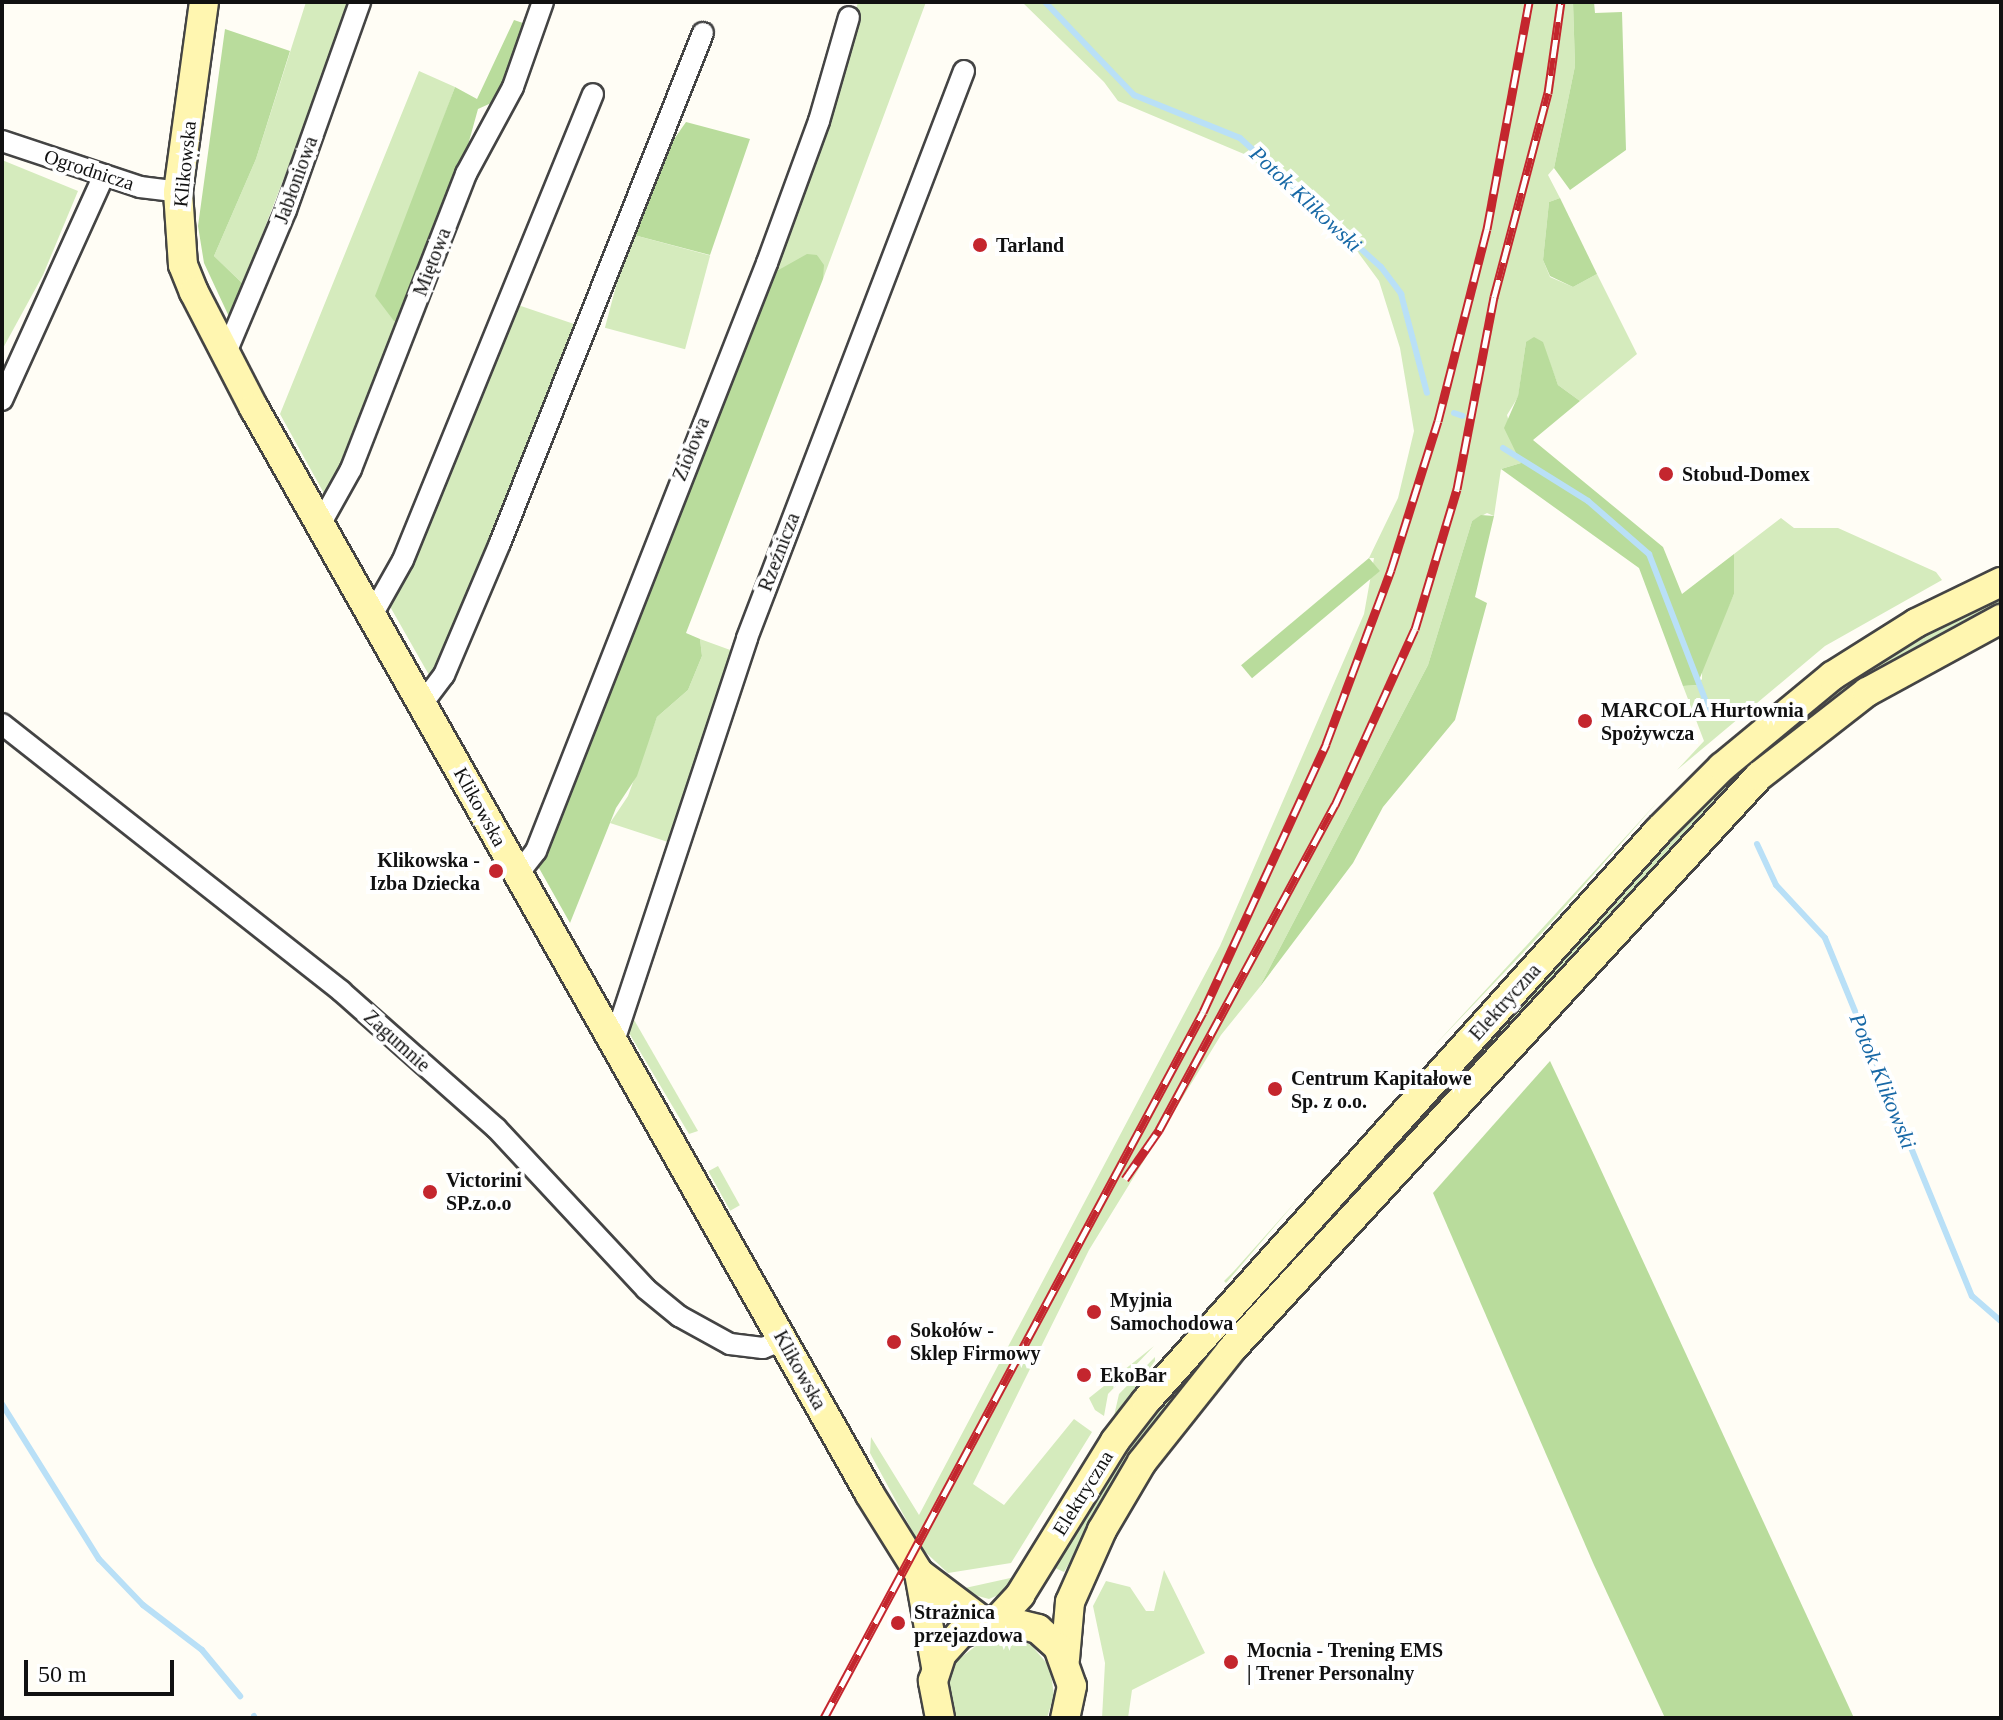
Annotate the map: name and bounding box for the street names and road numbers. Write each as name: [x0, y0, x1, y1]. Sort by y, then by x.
street label: Klikowska: [169, 120, 201, 208]
street label: Jabłoniowa: [269, 133, 323, 227]
street label: Ogrodnicza: [41, 144, 137, 196]
street label: Miętowa: [408, 225, 456, 299]
street label: Ziołowa: [667, 414, 715, 484]
street label: Rzeźnicza: [753, 509, 805, 595]
street label: Klikowska: [448, 763, 512, 851]
street label: Elektryczna: [1464, 958, 1546, 1046]
street label: Zagumnie: [359, 1005, 435, 1077]
street label: Klikowska: [768, 1326, 832, 1414]
street label: Elektryczna: [1048, 1446, 1118, 1540]

